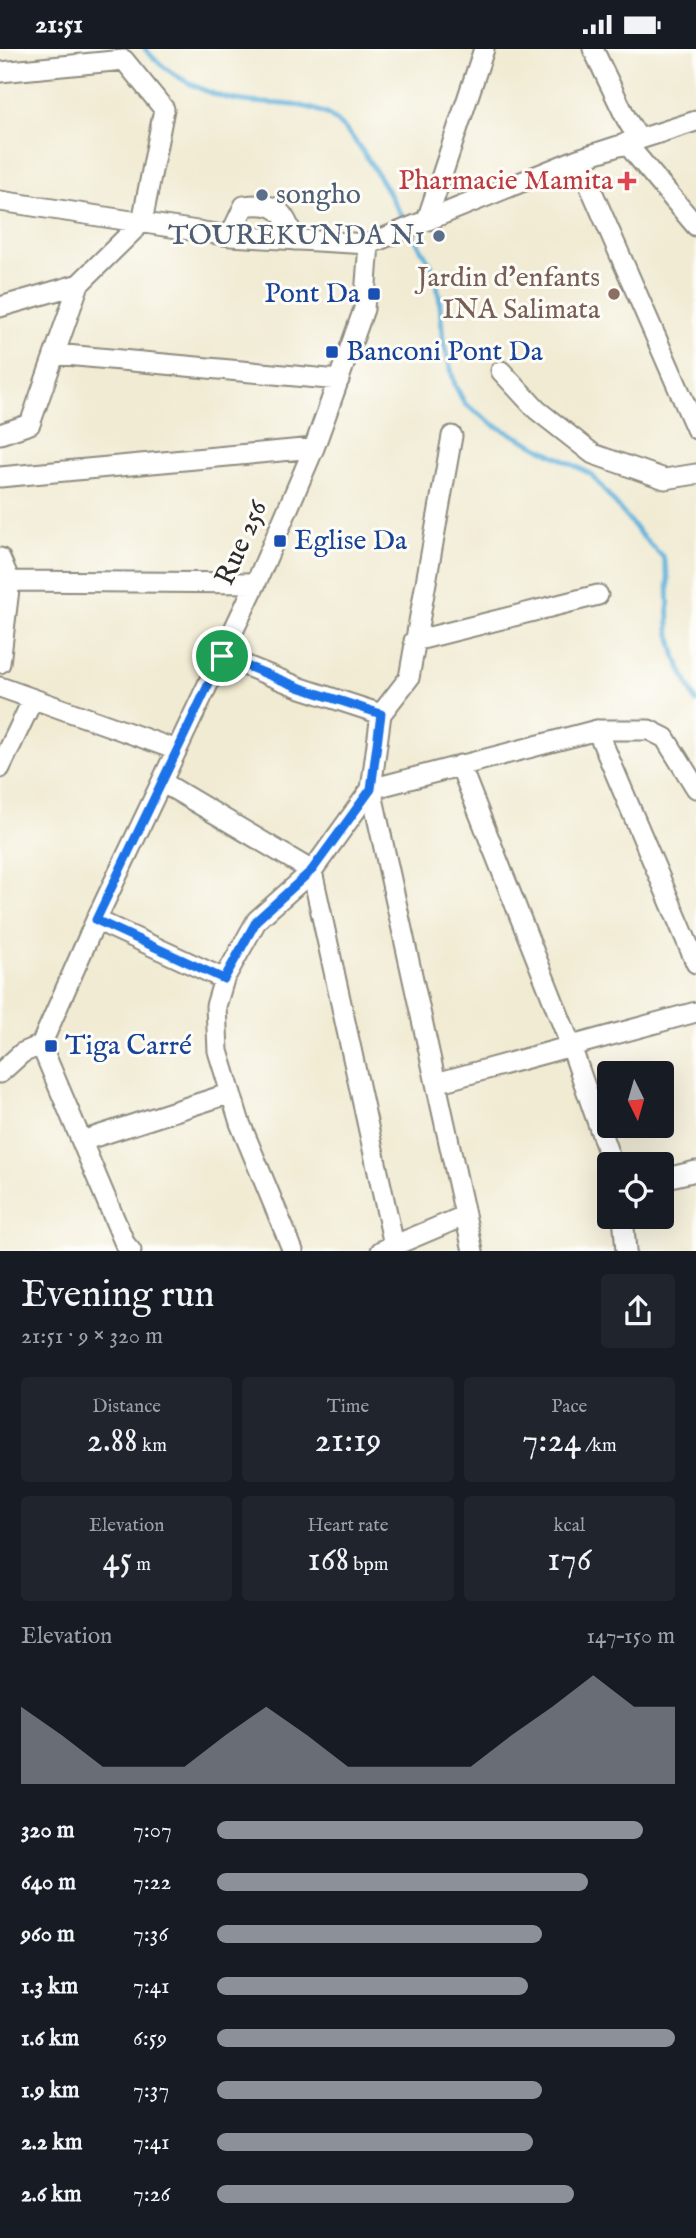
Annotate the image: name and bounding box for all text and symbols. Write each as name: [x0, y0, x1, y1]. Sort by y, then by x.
text: 21:51: [35, 8, 83, 41]
place label: Pharmacie Mamita: [398, 164, 614, 199]
marker: Pharmacie Mamita: [619, 173, 635, 189]
place label: songho: [276, 178, 361, 213]
marker: songho: [254, 187, 270, 203]
place label: TOUREKUNDA N1: [168, 219, 425, 254]
marker: TOUREKUNDA N1: [431, 228, 447, 244]
place label: Jardin d'enfants INA Salimata: [414, 261, 601, 328]
place label: Pont Da: [264, 277, 361, 312]
marker: Pont Da: [366, 286, 382, 302]
marker: Jardin d'enfants INA Salimata: [606, 286, 622, 302]
place label: Banconi Pont Da: [346, 335, 544, 370]
marker: Banconi Pont Da: [324, 344, 340, 360]
street label: Rue 256: [208, 494, 277, 591]
place label: Eglise Da: [294, 524, 408, 559]
marker: Eglise Da: [272, 533, 288, 549]
pin: [192, 626, 252, 686]
icon: arrive: [203, 637, 241, 675]
place label: Tiga Carré: [65, 1029, 192, 1064]
marker: Tiga Carré: [43, 1038, 59, 1054]
north arrow: [597, 1061, 674, 1137]
map controls: [597, 1061, 674, 1229]
button: locate: [597, 1152, 674, 1229]
text: Evening run: [21, 1272, 215, 1320]
button: share: [601, 1274, 675, 1348]
text: 21:51 · 9 × 320 m: [21, 1322, 163, 1351]
text: Distance: [92, 1395, 161, 1419]
text: Time: [327, 1395, 369, 1419]
text: Pace: [551, 1395, 587, 1419]
text: 2.88: [86, 1419, 138, 1464]
text: 21:19: [314, 1419, 382, 1464]
text: 7:24: [522, 1419, 581, 1464]
text: km: [138, 1434, 167, 1458]
text: /km: [581, 1434, 617, 1458]
text: Elevation: [89, 1514, 164, 1538]
text: Heart rate: [307, 1514, 389, 1538]
text: kcal: [553, 1514, 585, 1538]
text: 45: [102, 1538, 132, 1583]
text: 168: [308, 1538, 349, 1583]
text: 176: [547, 1538, 591, 1583]
text: m: [132, 1553, 151, 1577]
text: bpm: [349, 1553, 388, 1577]
text: Elevation: [21, 1622, 112, 1651]
text: 147–150 m: [587, 1622, 675, 1651]
text: 320 m: [21, 1816, 74, 1845]
text: 7:07: [133, 1816, 172, 1845]
text: 640 m: [21, 1868, 76, 1897]
text: 7:22: [133, 1868, 171, 1897]
text: 960 m: [21, 1920, 75, 1949]
text: 7:36: [133, 1920, 168, 1949]
text: 1.3 km: [21, 1972, 78, 2001]
text: 7:41: [133, 1972, 170, 2001]
text: 1.6 km: [21, 2024, 79, 2053]
text: 6:59: [133, 2024, 167, 2053]
text: 1.9 km: [21, 2076, 80, 2105]
text: 7:37: [133, 2076, 169, 2105]
text: 2.2 km: [21, 2128, 83, 2157]
text: 7:41: [133, 2128, 170, 2157]
text: 2.6 km: [21, 2180, 82, 2209]
text: 7:26: [133, 2180, 170, 2209]

